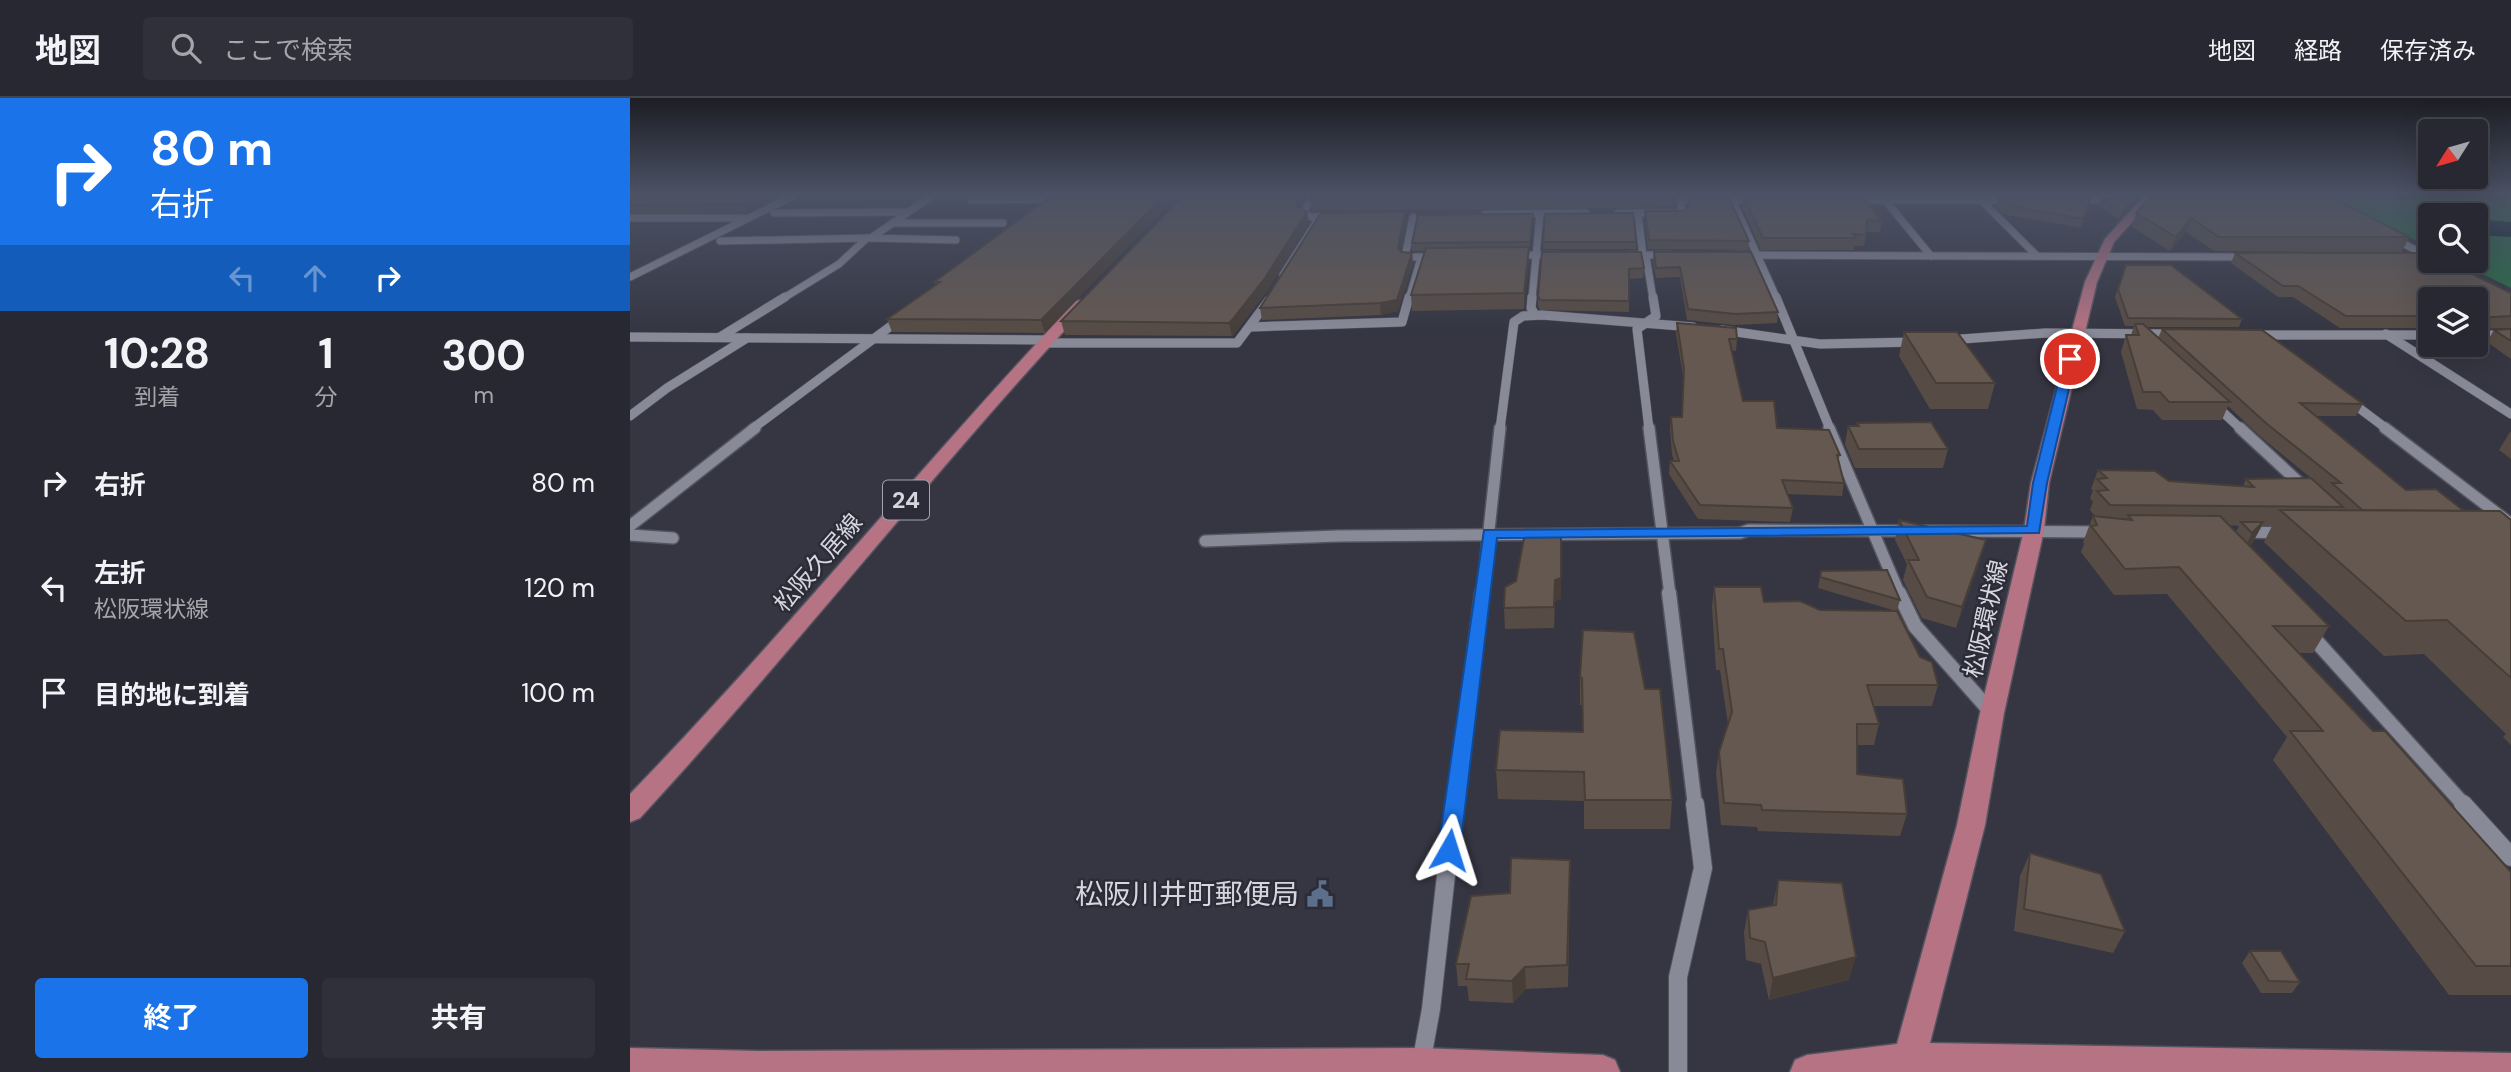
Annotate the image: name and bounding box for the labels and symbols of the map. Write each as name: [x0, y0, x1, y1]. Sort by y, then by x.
north arrow: [2418, 119, 2488, 189]
pin: [2040, 329, 2100, 389]
road number: 24: [883, 480, 929, 520]
street label: 松阪久居線: [767, 507, 869, 618]
street label: 松阪環状線: [1957, 557, 2014, 681]
position arrow: [1412, 813, 1486, 887]
place label: 松阪川井町郵便局: [1075, 876, 1299, 913]
public building icon: 松阪川井町郵便局: [1305, 879, 1335, 909]

